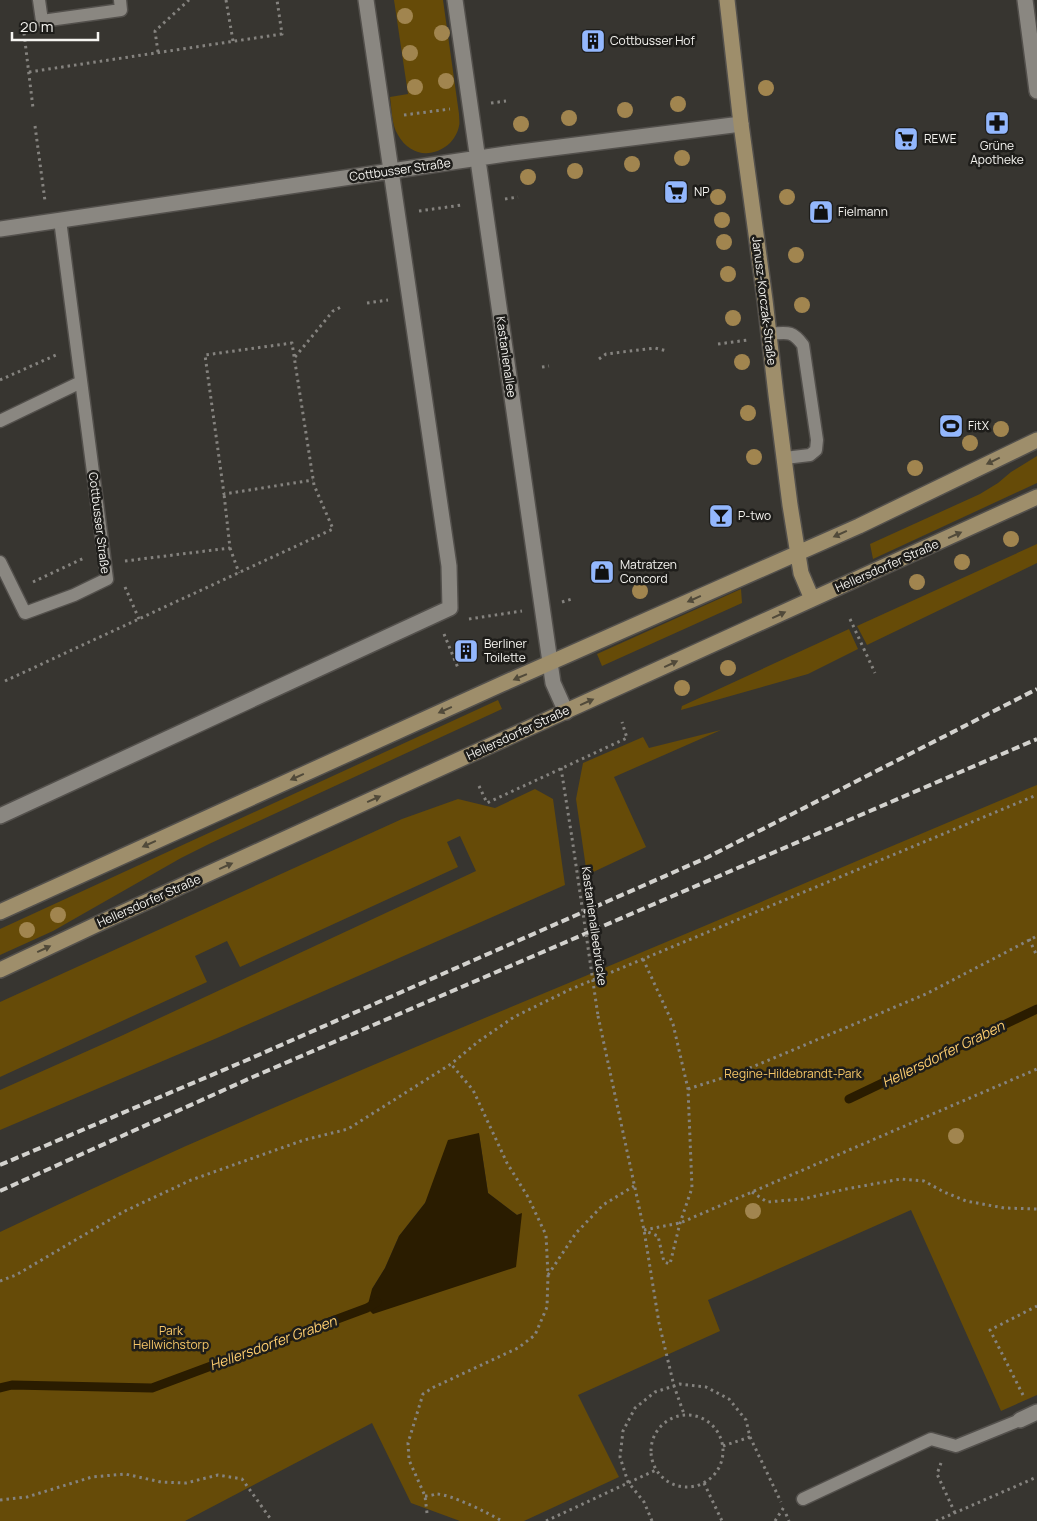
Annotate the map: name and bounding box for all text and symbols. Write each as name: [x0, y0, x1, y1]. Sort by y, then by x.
scale bar: [12, 10, 99, 42]
text: 20 m: [20, 16, 53, 37]
building icon: Cottbusser Hof: [580, 28, 606, 54]
place label: Cottbusser Hof: [610, 32, 695, 49]
pharmacy icon: Grüne Apotheke: [984, 110, 1010, 136]
supermarket icon: REWE: [893, 126, 919, 152]
place label: REWE: [924, 130, 957, 147]
place label: Grüne Apotheke: [970, 137, 1024, 168]
street label: Cottbusser Straße: [348, 154, 452, 185]
supermarket icon: NP: [663, 179, 689, 205]
place label: NP: [694, 183, 709, 200]
shop icon: Fielmann: [808, 199, 834, 225]
place label: Fielmann: [838, 203, 888, 220]
street label: Janusz-Korczak-Straße: [748, 236, 781, 366]
street label: Kastanienallee: [492, 315, 521, 399]
sports icon: FitX: [938, 413, 964, 439]
place label: FitX: [968, 417, 990, 434]
one-way arrow: [986, 457, 1000, 465]
street label: Cottbusser Straße: [85, 471, 114, 575]
bar icon: P-two: [708, 503, 734, 529]
place label: P-two: [738, 507, 771, 524]
one-way arrow: [947, 530, 962, 539]
one-way arrow: [833, 531, 847, 539]
street label: Hellersdorfer Straße: [832, 535, 941, 596]
place label: Matratzen Concord: [620, 556, 677, 587]
shop icon: Matratzen Concord: [589, 559, 615, 585]
one-way arrow: [687, 595, 701, 603]
one-way arrow: [772, 611, 786, 619]
place label: Berliner Toilette: [484, 635, 527, 666]
building icon: Berliner Toilette: [453, 638, 479, 664]
one-way arrow: [664, 660, 678, 668]
one-way arrow: [513, 673, 527, 681]
one-way arrow: [580, 698, 594, 706]
street label: Hellersdorfer Straße: [464, 701, 572, 764]
one-way arrow: [438, 706, 452, 714]
one-way arrow: [290, 773, 304, 781]
one-way arrow: [367, 795, 381, 803]
one-way arrow: [142, 840, 156, 848]
one-way arrow: [219, 862, 233, 870]
street label: Kastanienalleebrücke: [578, 865, 611, 986]
street label: Hellersdorfer Straße: [94, 870, 203, 931]
one-way arrow: [37, 945, 51, 953]
water label: Hellersdorfer Graben: [878, 1015, 1008, 1091]
park label: Regine-Hildebrandt-Park: [724, 1065, 863, 1082]
water label: Hellersdorfer Graben: [207, 1310, 340, 1374]
park label: Park Hellwichstorp: [133, 1322, 209, 1353]

